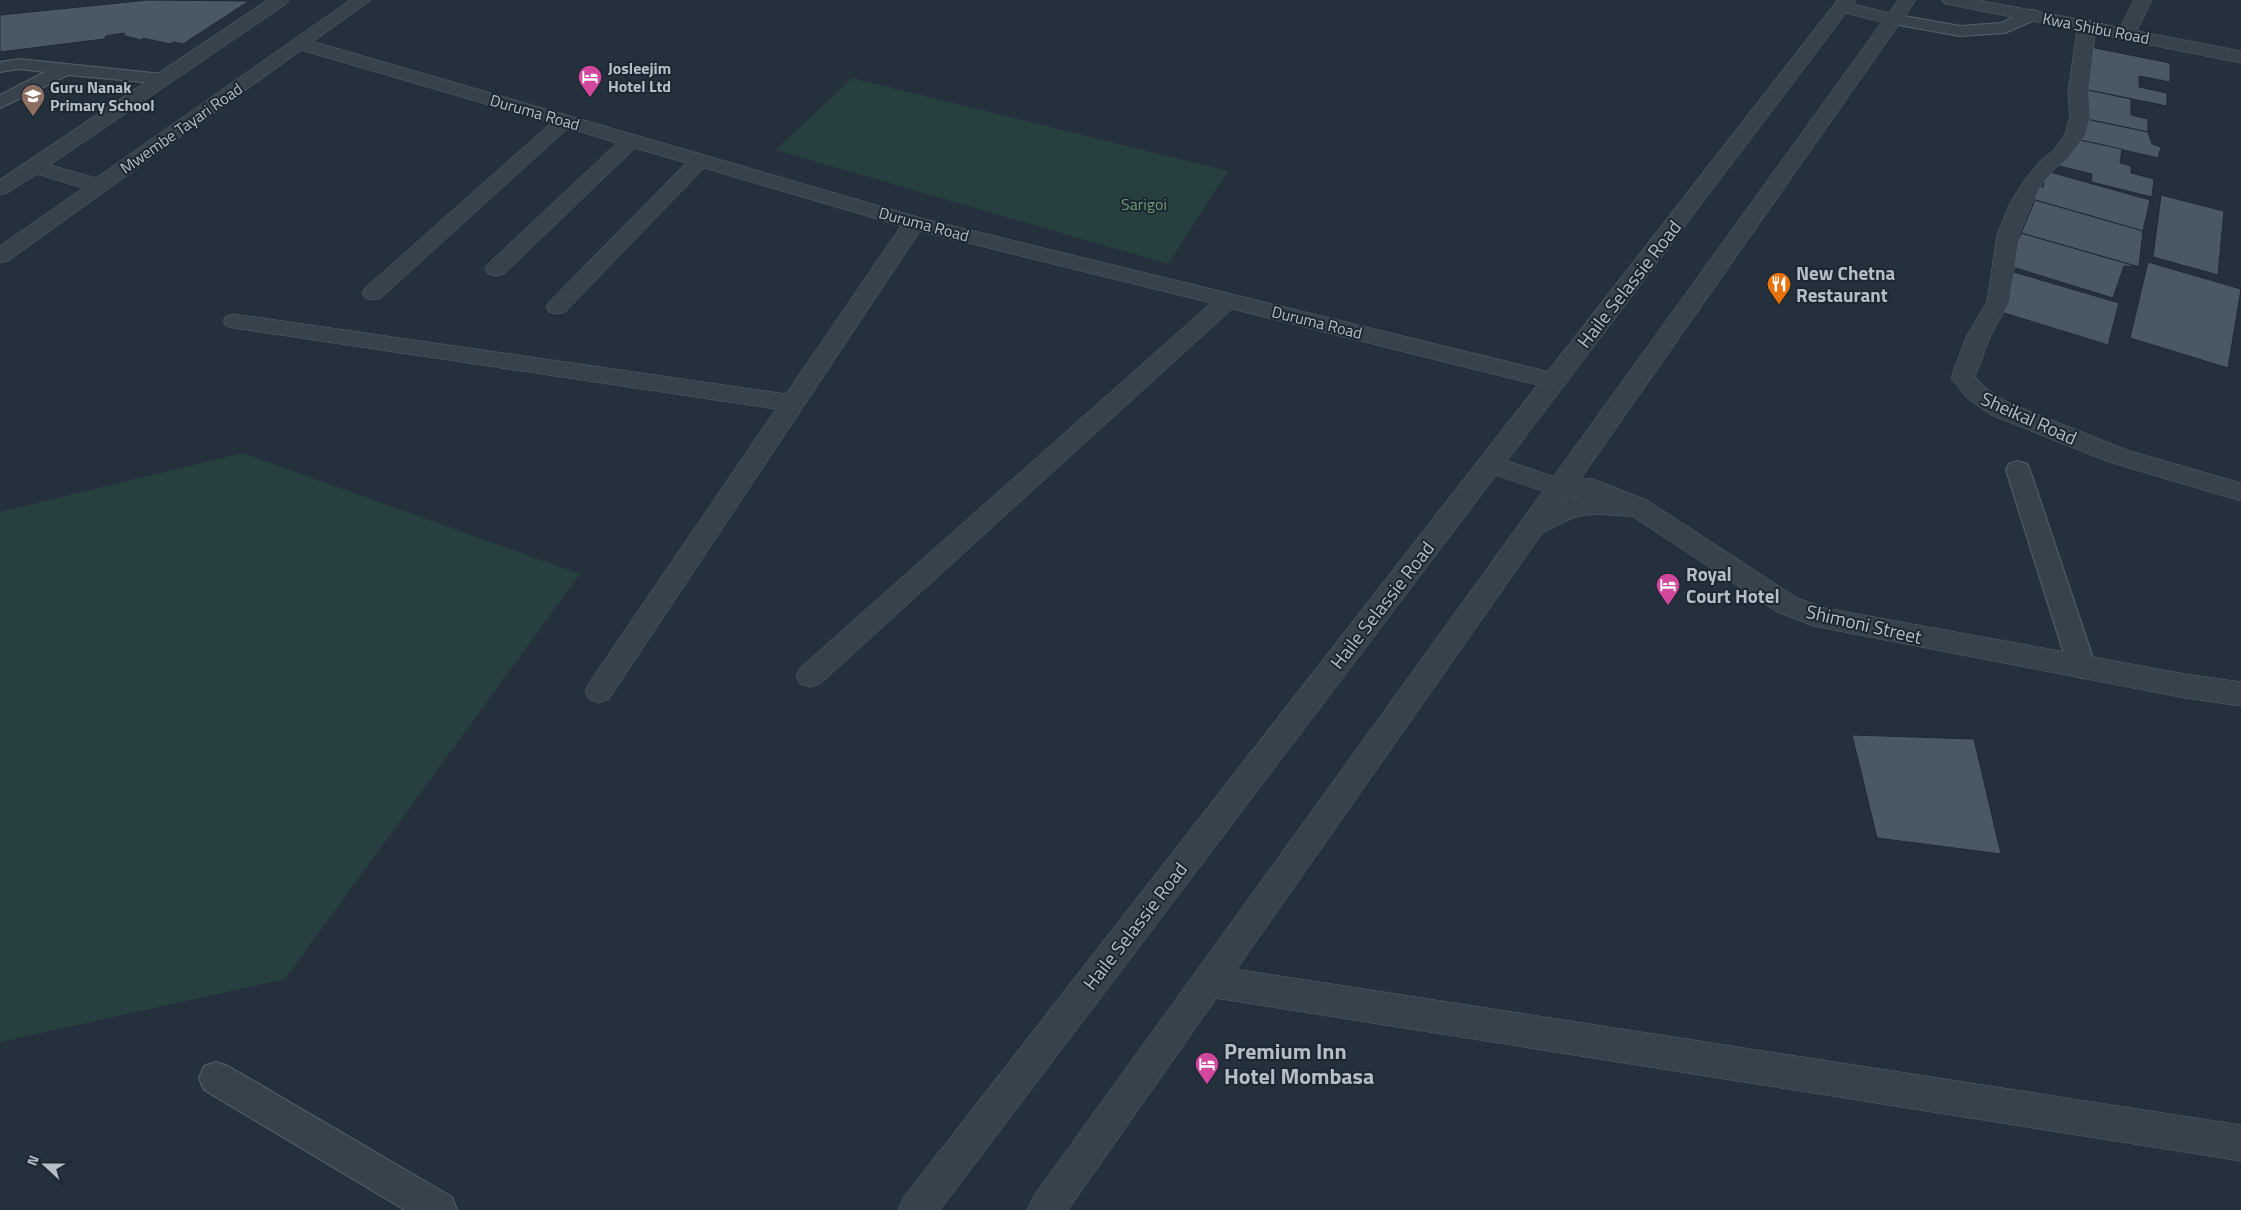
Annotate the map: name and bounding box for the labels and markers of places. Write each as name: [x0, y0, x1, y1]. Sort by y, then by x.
place label: Josleejim Hotel Ltd: [608, 56, 671, 98]
hotel icon: Josleejim Hotel Ltd: [577, 64, 603, 98]
place label: Guru Nanak Primary School: [50, 75, 155, 117]
school or university icon: Guru Nanak Primary School: [20, 83, 46, 117]
place label: New Chetna Restaurant: [1796, 258, 1896, 309]
restaurant icon: New Chetna Restaurant: [1766, 271, 1792, 305]
place label: Royal Court Hotel: [1686, 559, 1780, 610]
hotel icon: Royal Court Hotel: [1655, 572, 1681, 606]
place label: Premium Inn Hotel Mombasa: [1224, 1034, 1374, 1093]
hotel icon: Premium Inn Hotel Mombasa: [1194, 1051, 1220, 1085]

